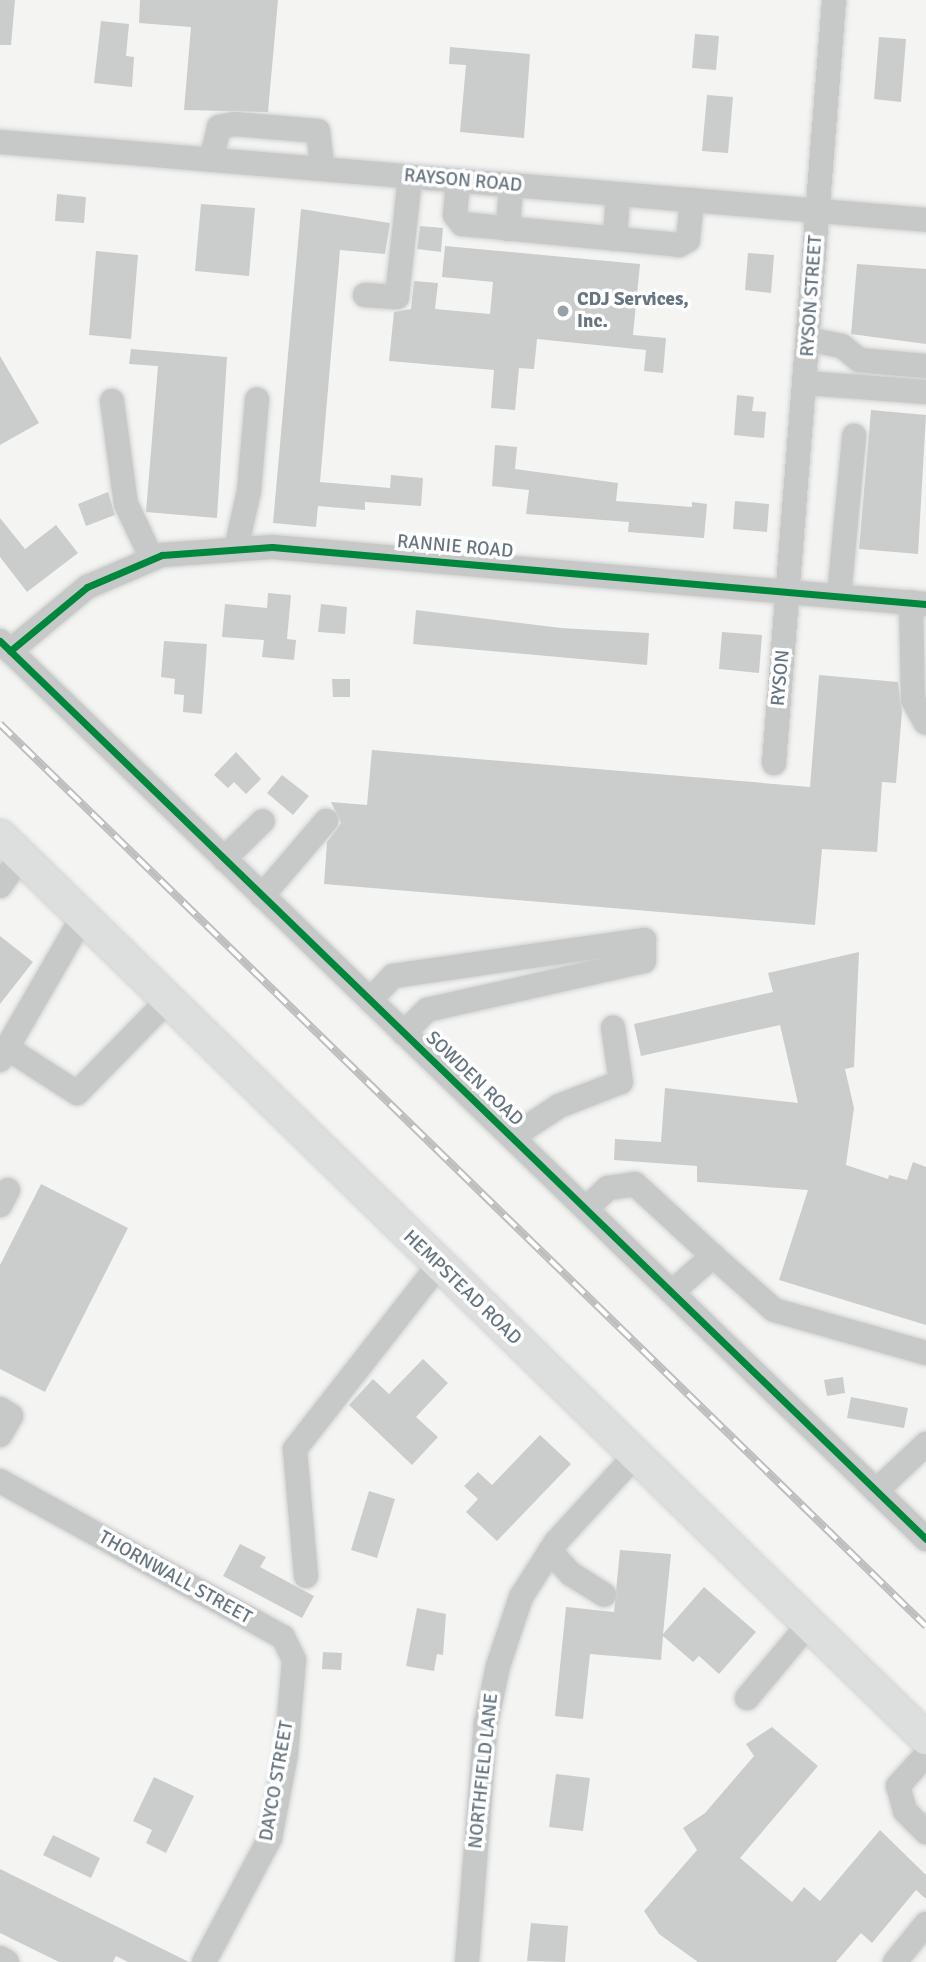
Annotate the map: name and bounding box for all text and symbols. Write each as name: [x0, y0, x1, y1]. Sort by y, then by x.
street label: RAYSON ROAD: [403, 164, 523, 198]
street label: RYSON STREET: [796, 234, 828, 358]
place label: CDJ Services, Inc.: [577, 289, 689, 333]
marker: CDJ Services, Inc.: [555, 303, 571, 319]
street label: RANNIE ROAD: [396, 531, 514, 563]
street label: RYSON: [767, 649, 795, 707]
street label: SOWDEN ROAD: [421, 1027, 527, 1131]
street label: HEMPSTEAD ROAD: [398, 1226, 526, 1350]
street label: THORNWALL STREET: [94, 1526, 256, 1630]
street label: NORTHFIELD LANE: [464, 1692, 504, 1850]
street label: DAYCO STREET: [255, 1719, 299, 1843]

